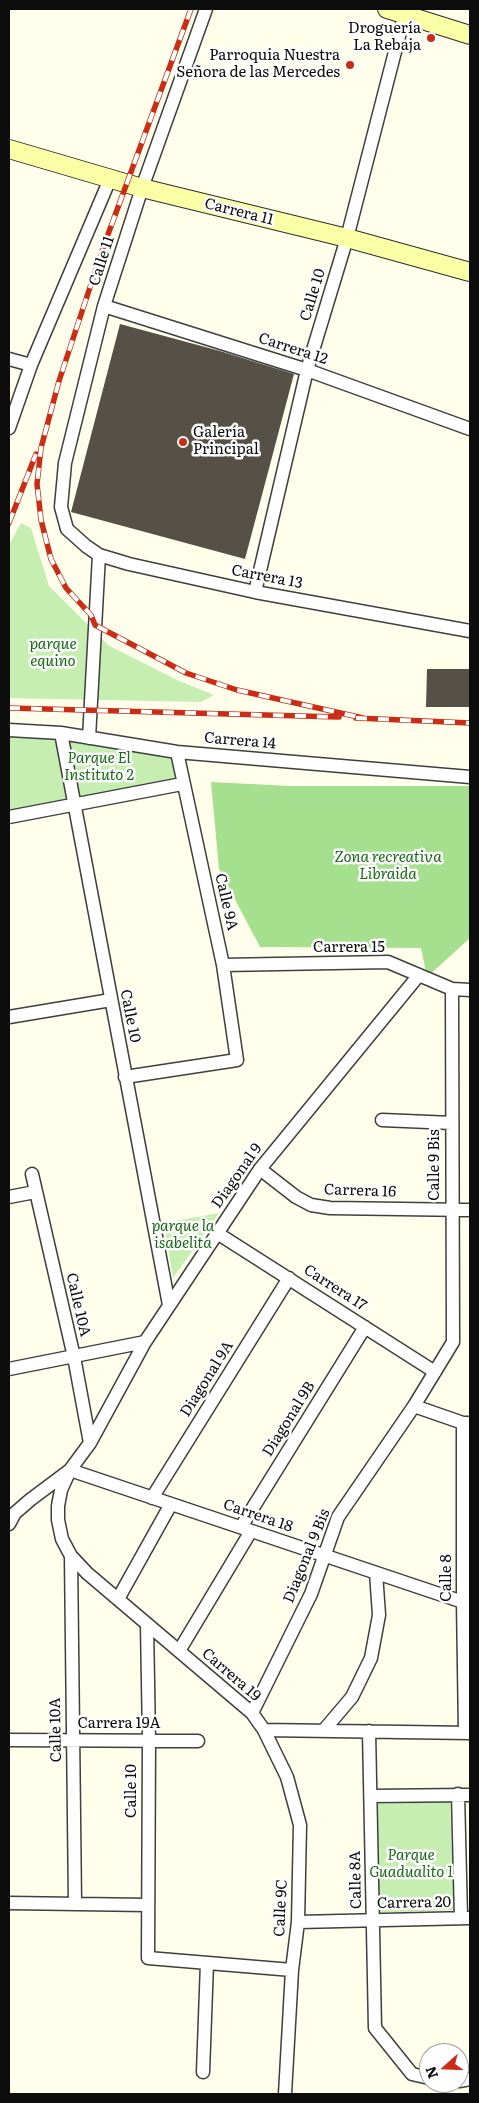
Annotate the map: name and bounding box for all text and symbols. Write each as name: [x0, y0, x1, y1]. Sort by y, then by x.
place label: Droguería La Rebaja: [348, 20, 421, 55]
marker: Droguería La Rebaja: [425, 32, 437, 44]
place label: Parroquia Nuestra Señora de las Mercedes: [176, 47, 340, 82]
marker: Parroquia Nuestra Señora de las Mercedes: [344, 59, 356, 71]
street label: Carrera 11: [203, 195, 275, 229]
street label: Calle 11: [86, 234, 118, 288]
street label: Calle 10: [297, 267, 329, 323]
street label: Carrera 12: [256, 329, 330, 369]
place label: Galería Principal: [193, 424, 259, 459]
marker: Galería Principal: [177, 436, 189, 448]
street label: Carrera 13: [230, 561, 304, 593]
park label: parque equino: [29, 636, 77, 671]
street label: Carrera 14: [203, 729, 277, 753]
park label: Parque El Instituto 2: [64, 750, 134, 785]
park label: Zona recreativa Libraida: [334, 849, 442, 884]
street label: Calle 9A: [211, 872, 241, 932]
street label: Carrera 15: [313, 939, 385, 957]
street label: Calle 10: [116, 988, 144, 1044]
street label: Calle 9 Bis: [426, 1129, 444, 1201]
street label: Diagonal 9: [208, 1140, 266, 1212]
street label: Carrera 16: [324, 1181, 396, 1201]
park label: parque la isabelita: [152, 1218, 214, 1253]
street label: Carrera 17: [300, 1261, 370, 1315]
street label: Calle 10A: [62, 1271, 94, 1339]
street label: Diagonal 9A: [177, 1338, 237, 1420]
street label: Diagonal 9B: [259, 1378, 319, 1460]
street label: Carrera 18: [221, 1496, 295, 1536]
street label: Diagonal 9 Bis: [280, 1506, 334, 1606]
street label: Calle 8: [438, 1554, 456, 1602]
street label: Carrera 19: [198, 1645, 264, 1705]
street label: Calle 10A: [46, 1697, 66, 1763]
street label: Carrera 19A: [77, 1715, 161, 1733]
street label: Calle 10: [123, 1764, 141, 1818]
park label: Parque Guadualito 1: [369, 1847, 453, 1882]
street label: Calle 8A: [346, 1851, 366, 1909]
street label: Calle 9C: [271, 1879, 291, 1937]
street label: Carrera 20: [377, 1893, 451, 1913]
north arrow: [419, 2043, 469, 2093]
text: N: [419, 2064, 442, 2082]

